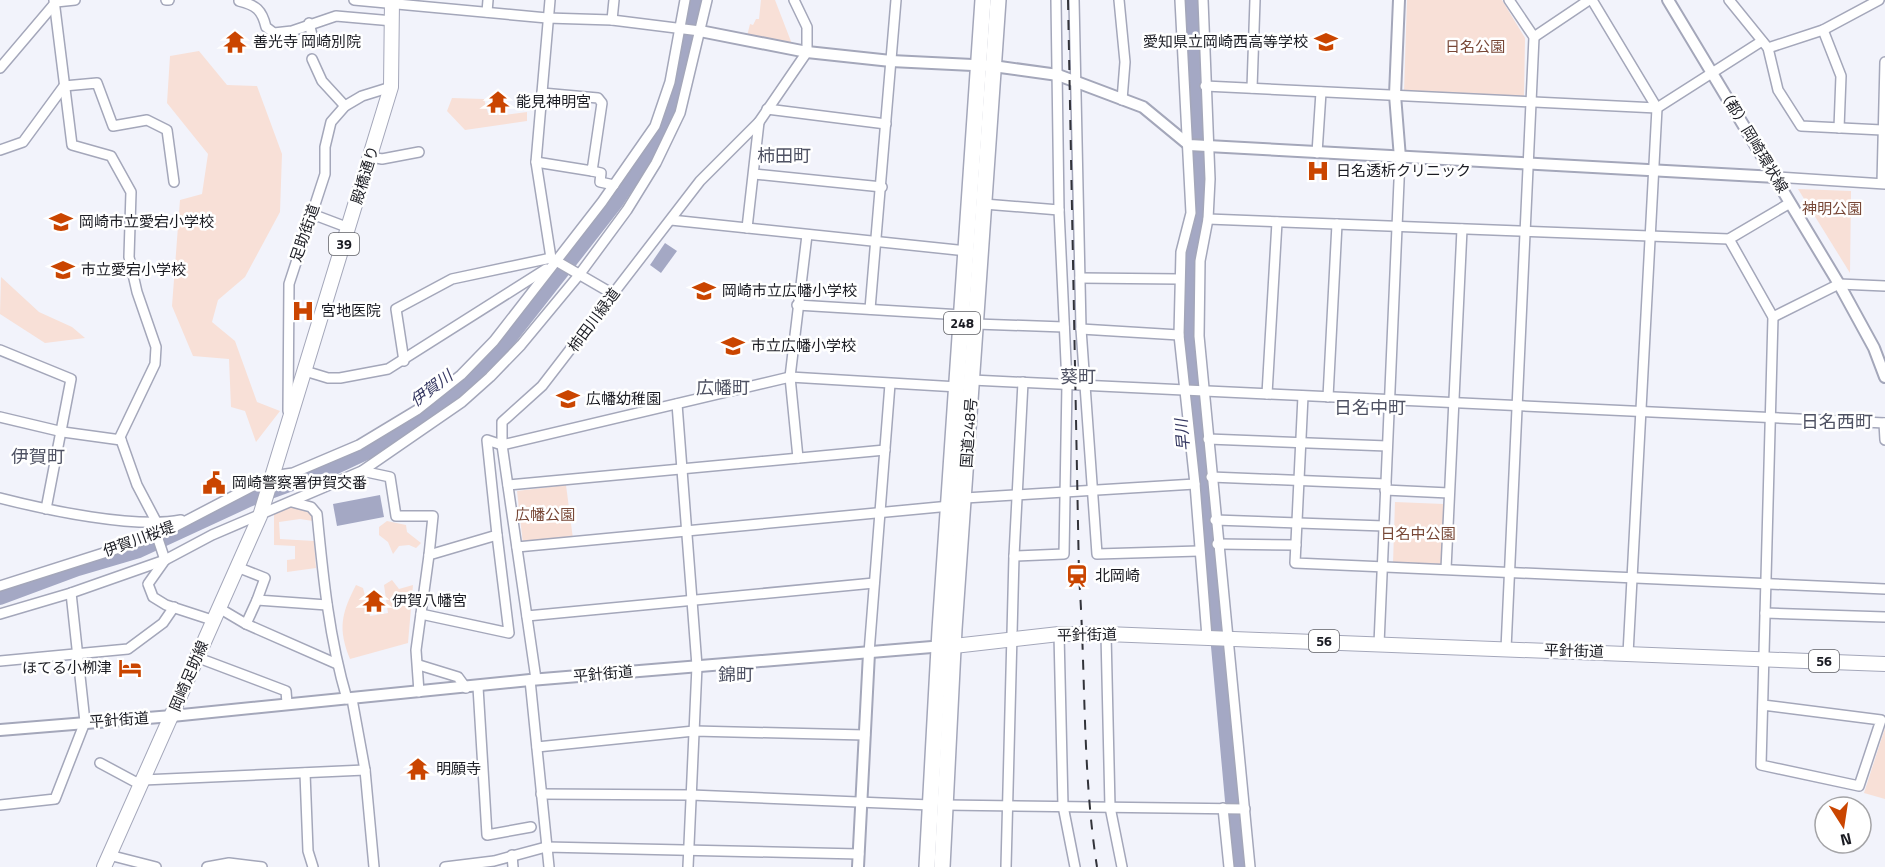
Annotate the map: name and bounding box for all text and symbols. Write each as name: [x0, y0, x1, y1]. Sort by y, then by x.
temple icon: 善光寺 岡崎別院: [222, 29, 248, 55]
school or university icon: 愛知県立岡崎西高等学校: [1313, 29, 1339, 55]
place label: 善光寺 岡崎別院: [253, 30, 361, 53]
place label: 愛知県立岡崎西高等学校: [1143, 30, 1308, 53]
park label: 日名公園: [1445, 35, 1505, 58]
street label: （都）岡崎環状線: [1713, 82, 1794, 197]
temple icon: 能見神明宮: [485, 89, 511, 115]
place label: 能見神明宮: [516, 90, 591, 113]
district label: 柿田町: [757, 142, 811, 169]
street label: 殿橋通り: [345, 143, 384, 207]
hospital icon: 日名透析クリニック: [1305, 158, 1331, 184]
place label: 日名透析クリニック: [1336, 159, 1471, 182]
park label: 神明公園: [1802, 197, 1862, 220]
street label: 足助街道: [284, 201, 325, 265]
school or university icon: 岡崎市立愛宕小学校: [48, 209, 74, 235]
place label: 岡崎市立愛宕小学校: [79, 210, 214, 233]
road number: 39: [329, 233, 359, 255]
school or university icon: 市立愛宕小学校: [50, 257, 76, 283]
place label: 市立愛宕小学校: [81, 258, 186, 281]
school or university icon: 岡崎市立広幡小学校: [691, 278, 717, 304]
place label: 岡崎市立広幡小学校: [722, 279, 857, 302]
street label: 柿田川緑道: [562, 283, 625, 357]
hospital icon: 宮地医院: [290, 298, 316, 324]
place label: 宮地医院: [321, 299, 381, 322]
road number: 248: [944, 312, 980, 334]
school or university icon: 市立広幡小学校: [720, 333, 746, 359]
place label: 市立広幡小学校: [751, 334, 856, 357]
water label: 伊賀川: [405, 363, 459, 412]
district label: 葵町: [1060, 363, 1096, 390]
district label: 広幡町: [696, 374, 750, 401]
school or university icon: 広幡幼稚園: [555, 386, 581, 412]
place label: 広幡幼稚園: [586, 387, 661, 410]
district label: 日名中町: [1334, 394, 1406, 421]
street label: 国道248号: [955, 397, 982, 469]
district label: 日名西町: [1801, 408, 1873, 435]
water label: 早川: [1168, 416, 1195, 452]
district label: 伊賀町: [11, 443, 65, 470]
public building icon: 岡崎警察署伊賀交番: [201, 470, 227, 496]
place label: 岡崎警察署伊賀交番: [232, 471, 367, 494]
park label: 広幡公園: [515, 503, 575, 526]
street label: 伊賀川桜堤: [100, 515, 178, 562]
park label: 日名中公園: [1380, 522, 1456, 545]
station icon: 北岡崎: [1064, 563, 1090, 589]
place label: 北岡崎: [1095, 564, 1140, 587]
temple icon: 伊賀八幡宮: [361, 588, 387, 614]
place label: 伊賀八幡宮: [392, 589, 467, 612]
street label: 平針街道: [1057, 622, 1117, 647]
road number: 56: [1309, 630, 1339, 652]
street label: 岡崎足助線: [163, 637, 214, 715]
street label: 平針街道: [1544, 638, 1604, 663]
road number: 56: [1809, 650, 1839, 672]
hotel icon: ほてる小栁津: [117, 655, 143, 681]
place label: ほてる小栁津: [22, 656, 112, 679]
street label: 平針街道: [572, 659, 634, 688]
district label: 錦町: [718, 661, 754, 688]
street label: 平針街道: [88, 706, 150, 733]
temple icon: 明願寺: [405, 756, 431, 782]
place label: 明願寺: [436, 757, 481, 780]
north arrow: [1813, 795, 1873, 855]
text: N: [1838, 827, 1854, 853]

